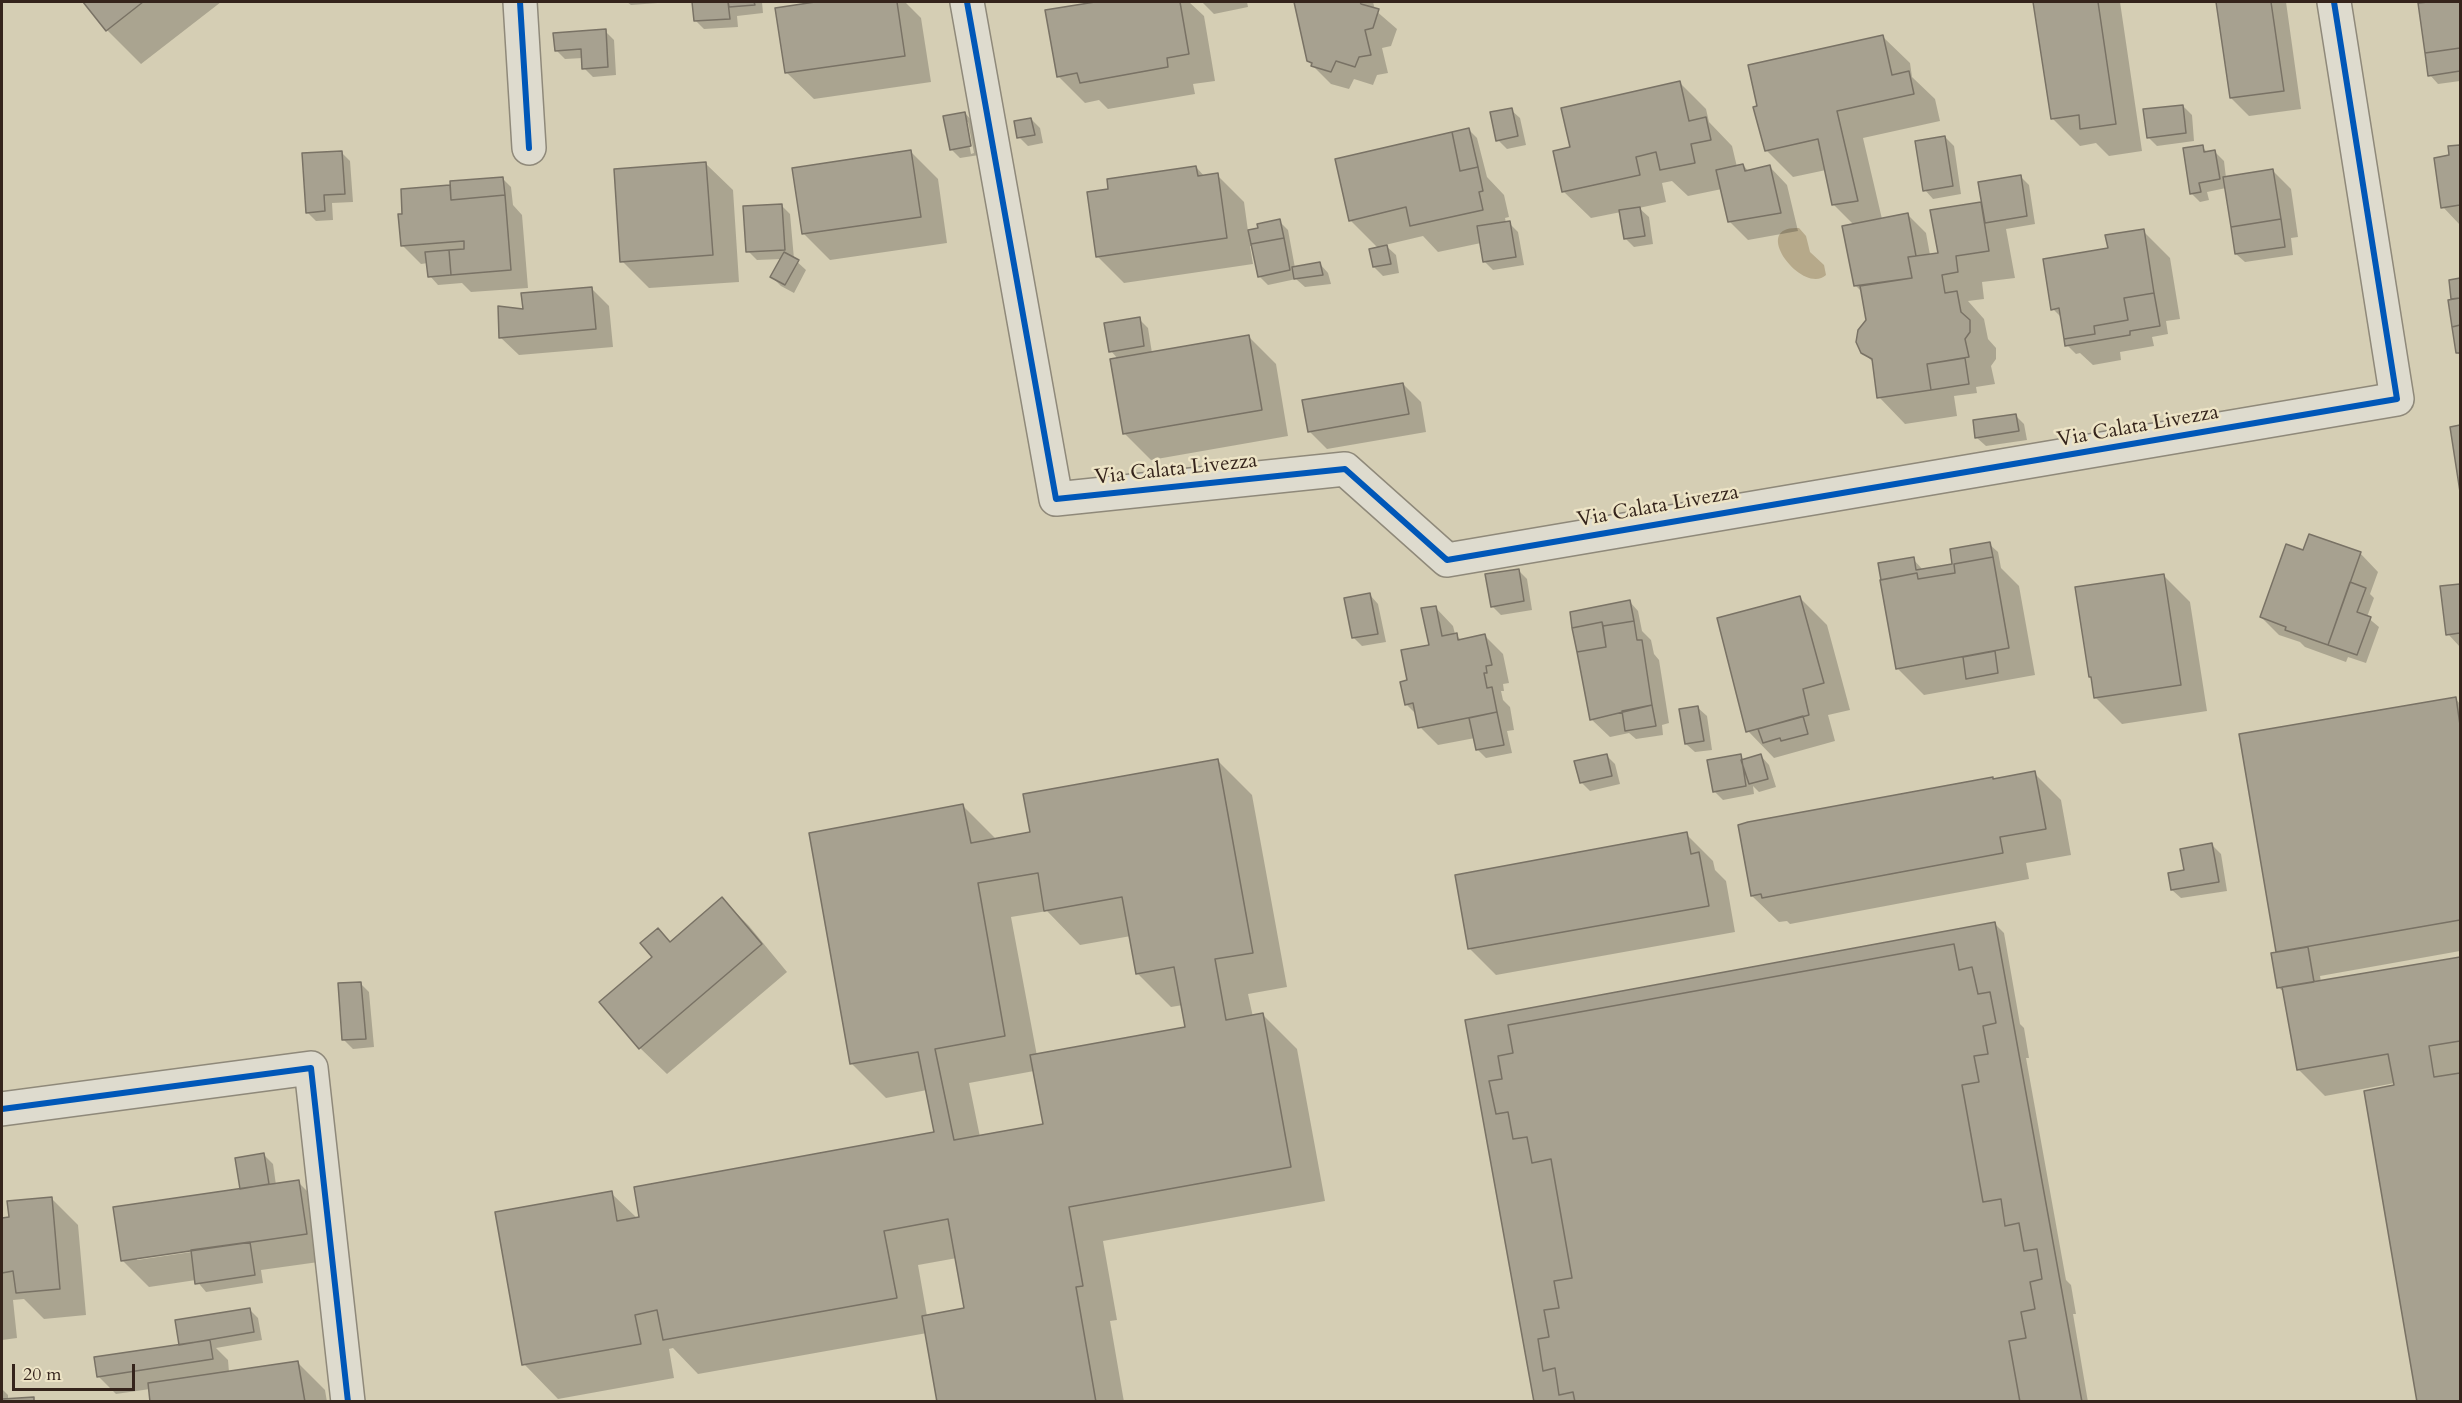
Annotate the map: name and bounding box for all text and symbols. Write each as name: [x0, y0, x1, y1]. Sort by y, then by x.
street label: Via Calata Livezza: [2055, 400, 2221, 454]
street label: Via Calata Livezza: [1093, 449, 1259, 491]
street label: Via Calata Livezza: [1575, 480, 1741, 534]
scale bar: [15, 1352, 138, 1390]
text: 20 m: [23, 1362, 62, 1387]

